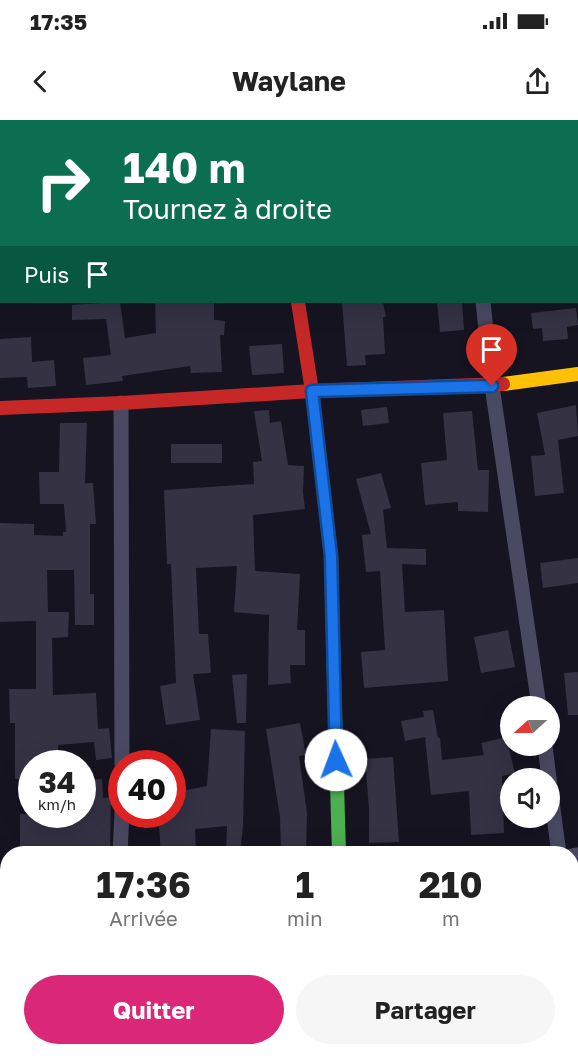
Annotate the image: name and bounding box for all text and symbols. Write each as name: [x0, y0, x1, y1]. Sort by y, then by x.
text: 17:35: [30, 8, 87, 35]
icon: back: [24, 65, 57, 98]
text: Waylane: [232, 65, 346, 97]
icon: share: [521, 65, 554, 98]
text: 140 m: [123, 142, 245, 192]
icon: right: [24, 144, 102, 222]
text: Tournez à droite: [123, 193, 332, 225]
icon: arrive: [81, 258, 114, 291]
text: Puis: [24, 261, 69, 288]
pin: [466, 324, 517, 386]
icon: arrive: [475, 333, 508, 366]
north arrow: [500, 696, 560, 756]
map controls: [500, 696, 560, 828]
position arrow: [304, 728, 368, 792]
speed limit sign: 40: [108, 750, 186, 828]
text: 34: [38, 764, 76, 800]
button: sound: [500, 768, 560, 828]
text: km/h: [38, 795, 76, 813]
text: 17:36: [96, 863, 191, 906]
text: 1: [296, 863, 314, 906]
text: 210: [419, 863, 483, 906]
text: Arrivée: [109, 906, 178, 930]
text: min: [287, 906, 322, 930]
text: m: [442, 906, 460, 930]
button: Quitter: [24, 975, 284, 1044]
button: Partager: [296, 975, 555, 1044]

